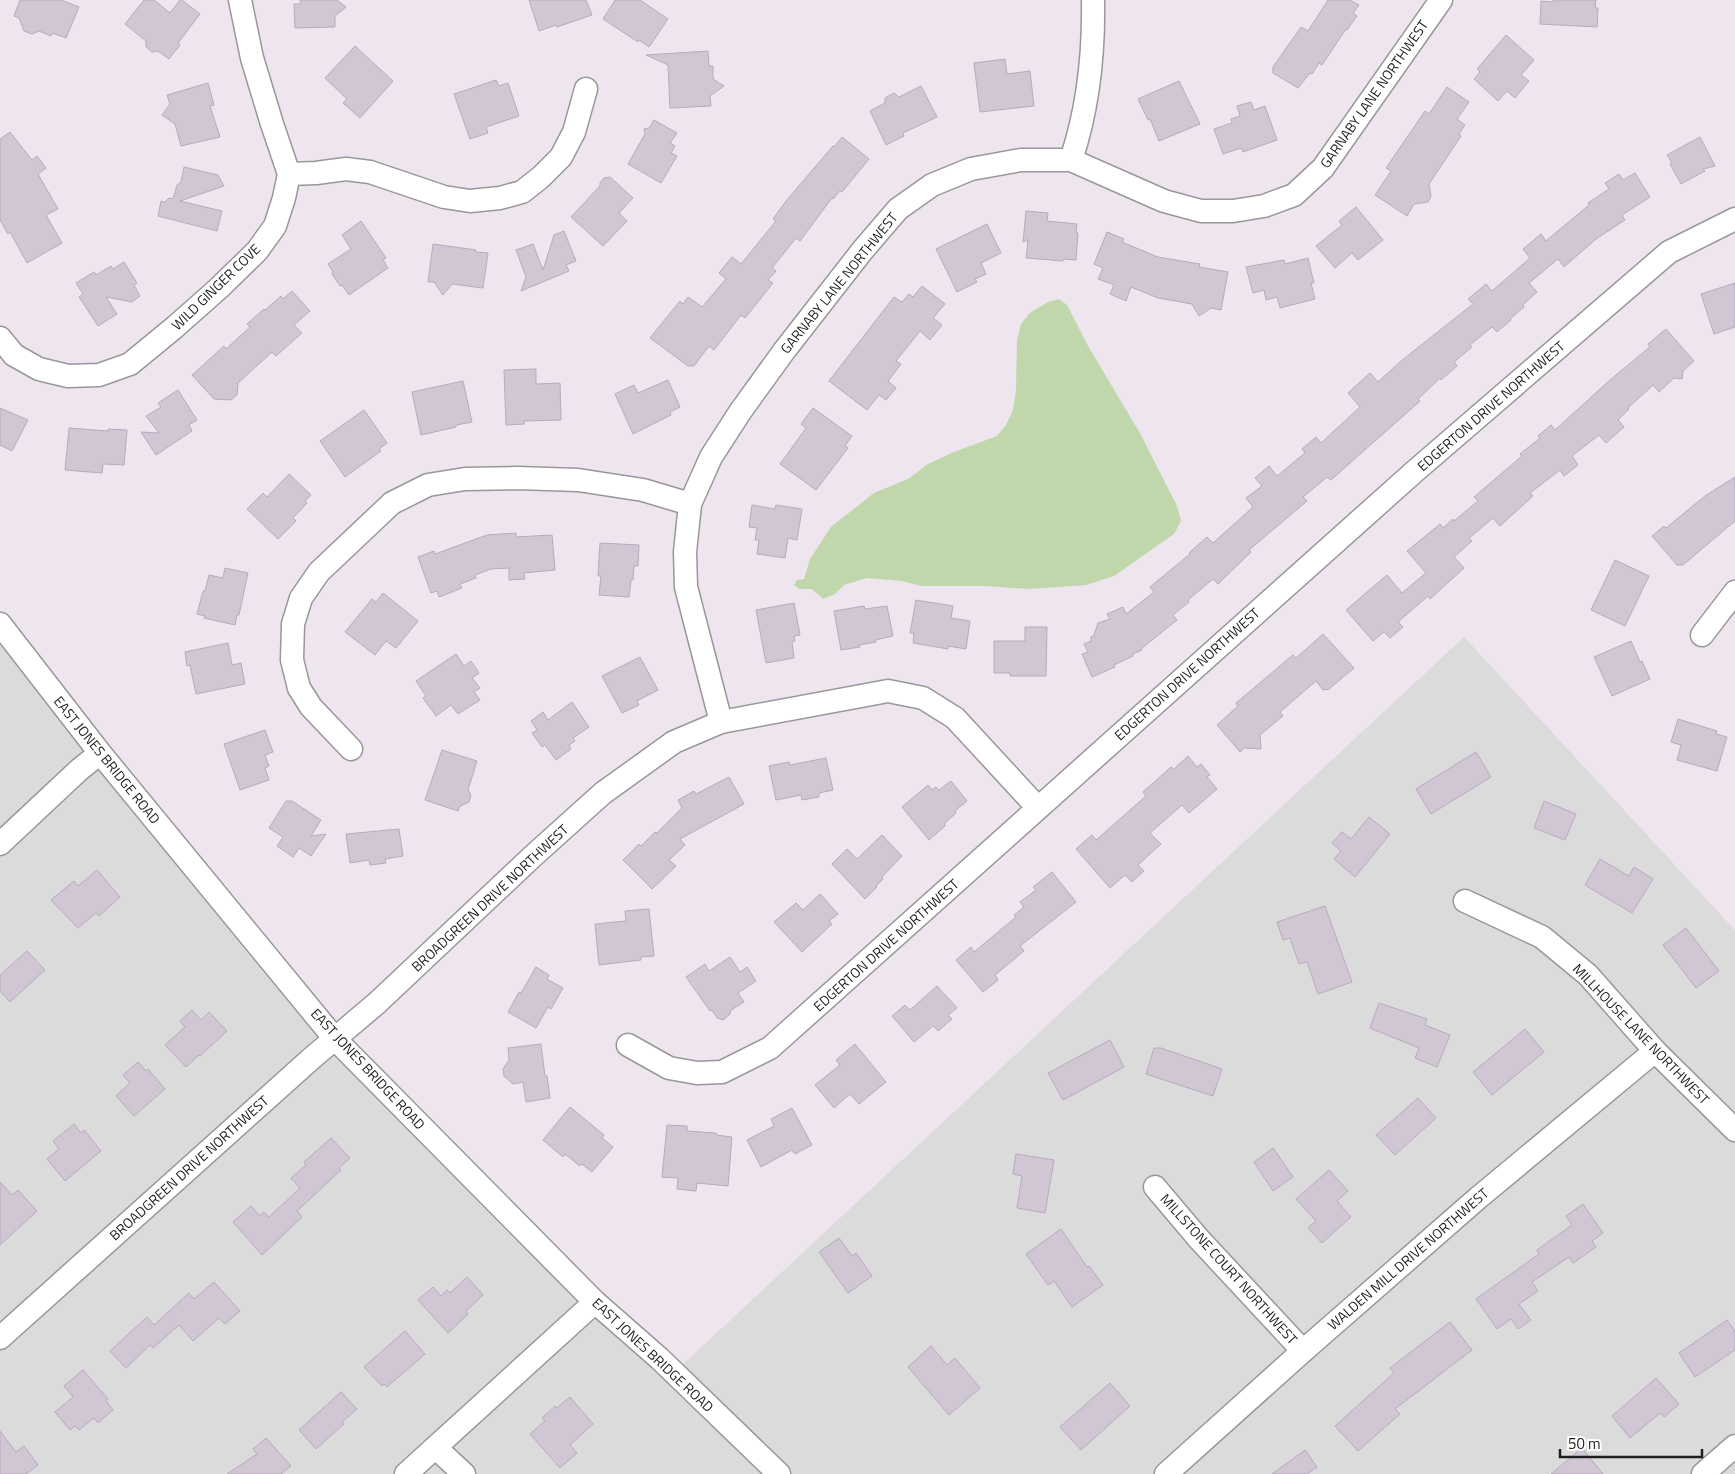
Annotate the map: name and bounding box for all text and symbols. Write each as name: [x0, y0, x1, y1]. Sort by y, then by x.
street label: GARNABY LANE NORTHWEST: [1314, 15, 1433, 172]
street label: GARNABY LANE NORTHWEST: [775, 207, 903, 358]
street label: WILD GINGER COVE: [166, 238, 265, 335]
street label: EDGERTON DRIVE NORTHWEST: [1412, 335, 1570, 476]
street label: EDGERTON DRIVE NORTHWEST: [1109, 602, 1265, 745]
street label: EAST JONES BRIDGE ROAD: [49, 691, 166, 828]
street label: BROADGREEN DRIVE NORTHWEST: [406, 819, 573, 976]
street label: EDGERTON DRIVE NORTHWEST: [808, 873, 964, 1016]
street label: MILLHOUSE LANE NORTHWEST: [1568, 958, 1715, 1109]
street label: EAST JONES BRIDGE ROAD: [306, 1003, 430, 1134]
street label: BROADGREEN DRIVE NORTHWEST: [104, 1090, 273, 1245]
street label: WALDEN MILL DRIVE NORTHWEST: [1323, 1182, 1493, 1335]
street label: MILLSTONE COURT NORTHWEST: [1156, 1189, 1303, 1349]
street label: EAST JONES BRIDGE ROAD: [588, 1293, 719, 1417]
scale bar: [1560, 1426, 1702, 1458]
text: 50 m: [1568, 1432, 1601, 1455]

